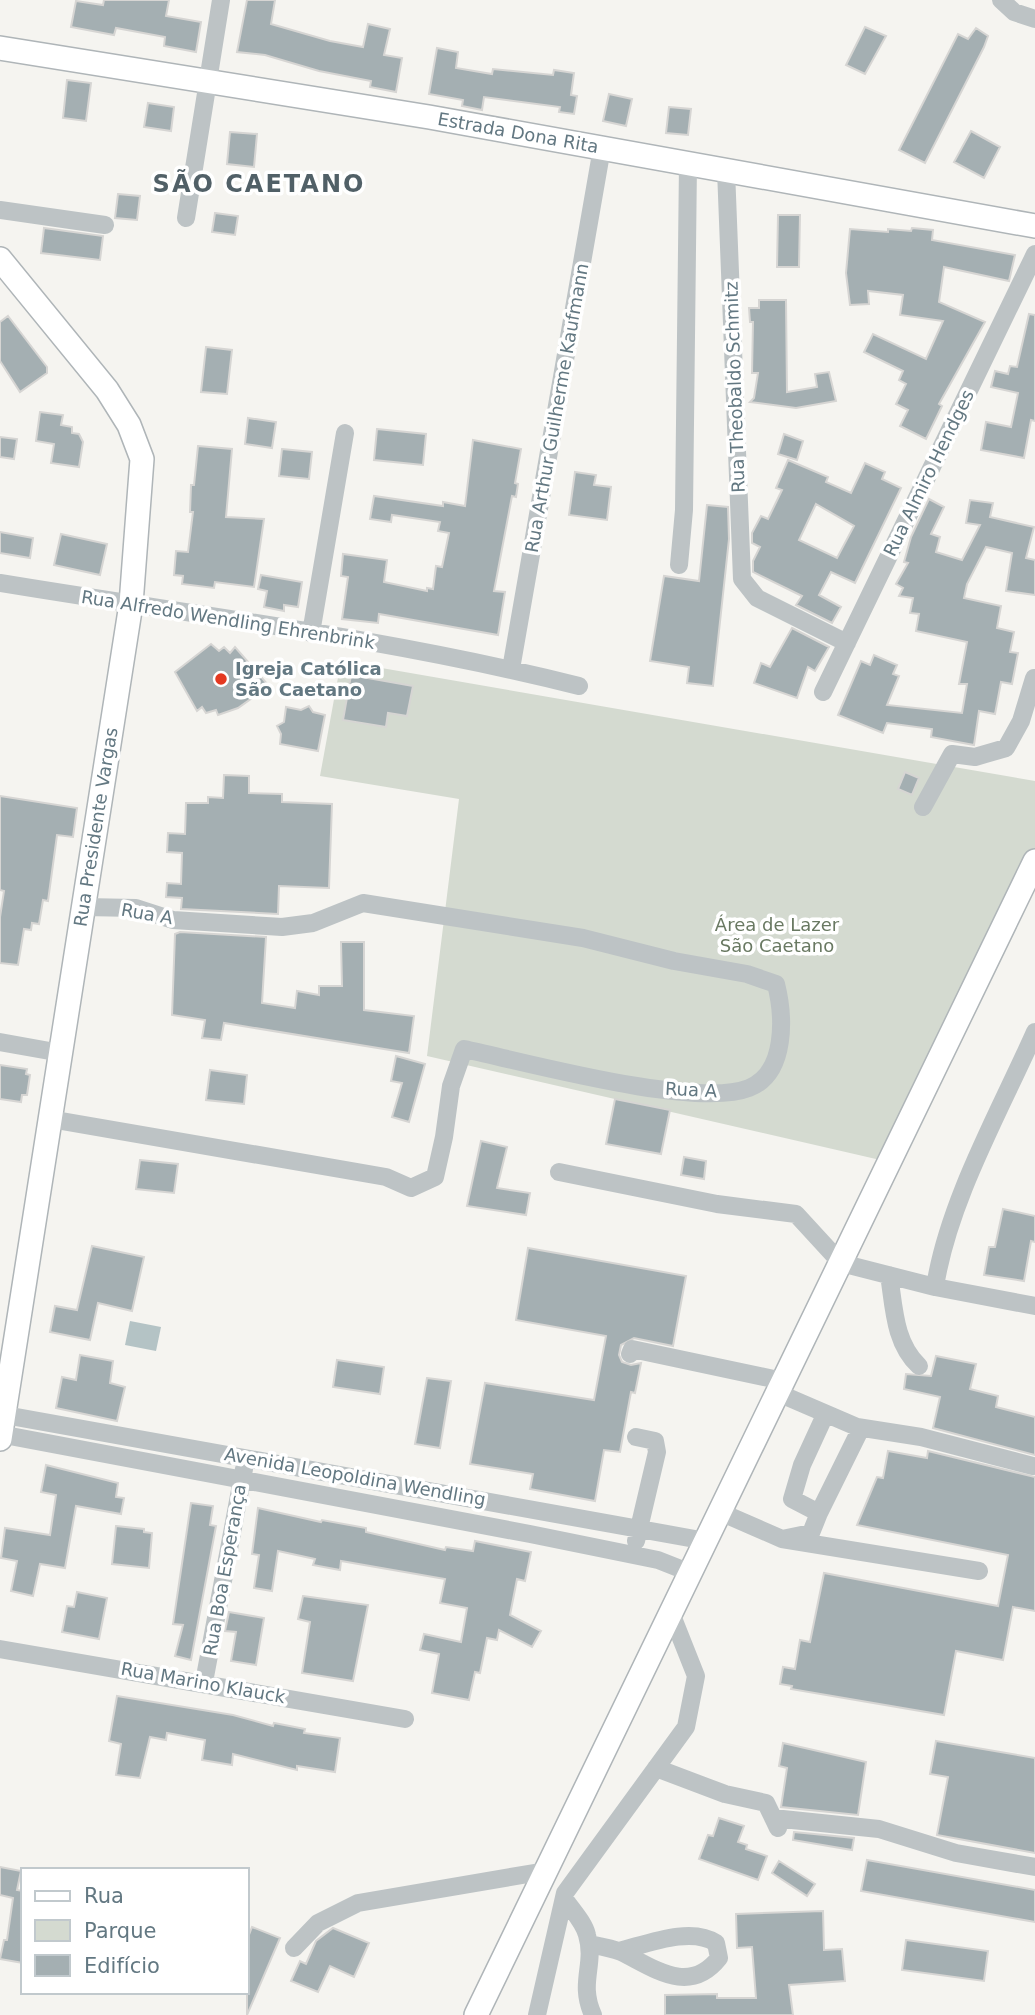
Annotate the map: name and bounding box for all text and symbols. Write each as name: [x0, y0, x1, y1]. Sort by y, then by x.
street label: Estrada Dona Rita: [436, 108, 600, 157]
district label: SÃO CAETANO: [153, 169, 365, 198]
street label: Rua Arthur Guilherme Kaufmann: [521, 262, 592, 554]
street label: Rua Theobaldo Schmitz: [720, 281, 749, 493]
street label: Rua Almiro Hendges: [879, 386, 978, 560]
street label: Rua Alfredo Wendling Ehrenbrink: [80, 586, 377, 653]
place label: Igreja Católica São Caetano: [235, 658, 382, 700]
marker: Igreja Católica São Caetano: [213, 671, 229, 687]
street label: Rua Presidente Vargas: [69, 726, 122, 928]
street label: Rua A: [120, 899, 175, 928]
park label: Área de Lazer São Caetano: [715, 914, 840, 956]
street label: Rua A: [664, 1078, 718, 1101]
street label: Avenida Leopoldina Wendling: [223, 1443, 487, 1510]
street label: Rua Boa Esperança: [199, 1482, 250, 1657]
street label: Rua Marino Klauck: [119, 1658, 287, 1707]
legend: [21, 1868, 248, 1994]
text: Rua: [84, 1884, 124, 1908]
text: Parque: [84, 1919, 156, 1943]
text: Edifício: [84, 1954, 160, 1978]

